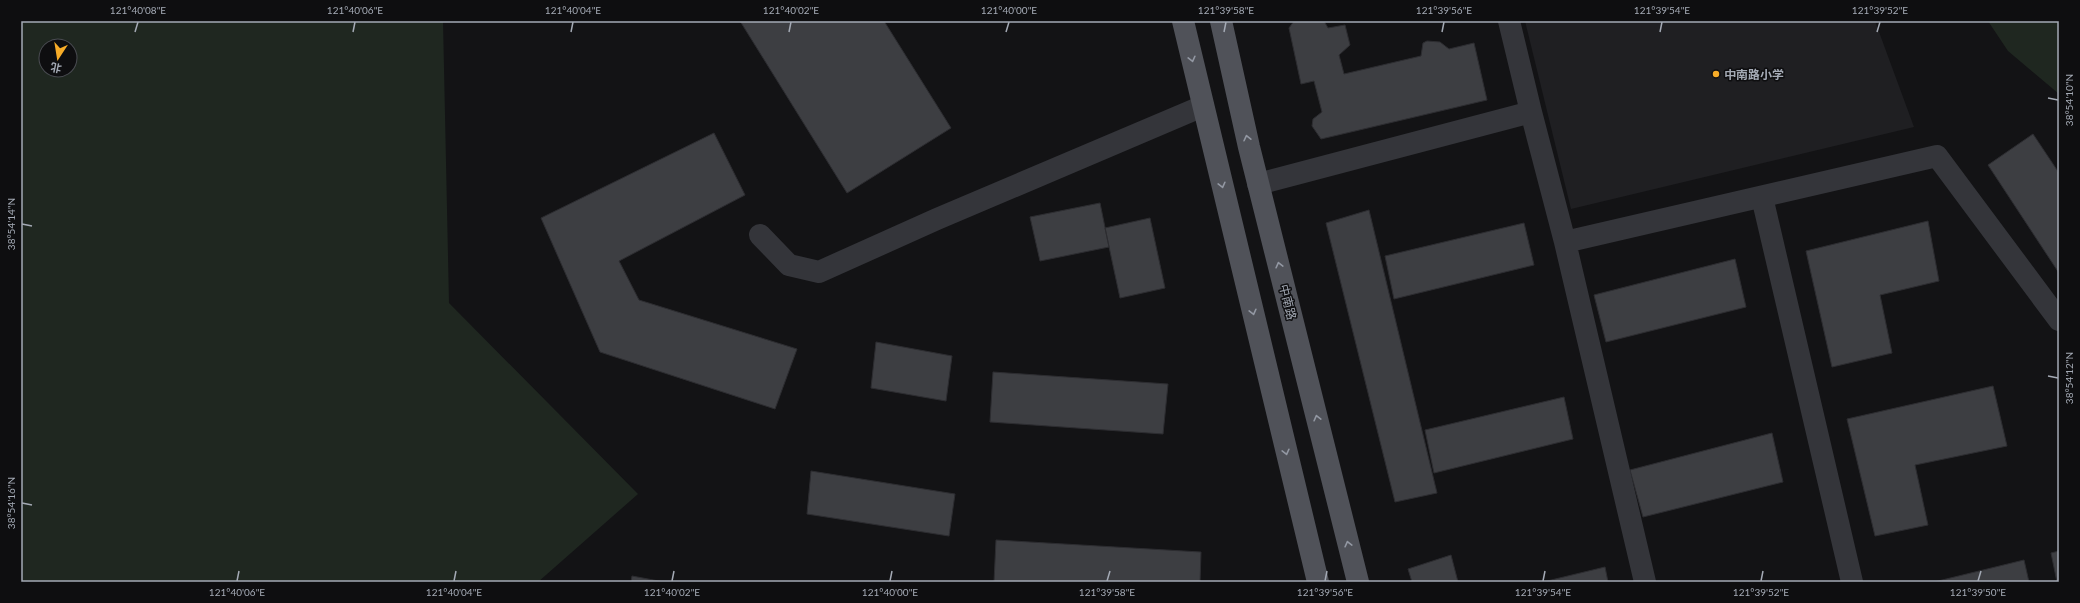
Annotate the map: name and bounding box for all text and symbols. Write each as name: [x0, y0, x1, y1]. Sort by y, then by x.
text: 121°40'08"E: [110, 4, 166, 16]
text: 121°40'06"E: [327, 4, 383, 16]
text: 121°40'04"E: [545, 4, 601, 16]
text: 121°40'02"E: [763, 4, 819, 16]
text: 121°40'00"E: [981, 4, 1037, 16]
text: 121°39'58"E: [1198, 4, 1254, 16]
text: 121°39'56"E: [1416, 4, 1472, 16]
text: 121°39'54"E: [1634, 4, 1690, 16]
text: 121°39'52"E: [1852, 4, 1908, 16]
north arrow: [38, 38, 78, 78]
one-way arrow: [1187, 55, 1196, 62]
text: 北: [49, 61, 63, 76]
place label: 中南路小学: [1724, 67, 1784, 82]
marker: 中南路小学: [1711, 69, 1721, 79]
text: 38°54'10"N: [2063, 74, 2075, 126]
one-way arrow: [1244, 135, 1252, 142]
one-way arrow: [1218, 182, 1226, 188]
text: 38°54'14"N: [5, 198, 17, 250]
one-way arrow: [1275, 261, 1283, 268]
street label: 中南路: [1276, 283, 1300, 321]
one-way arrow: [1248, 309, 1256, 315]
text: 38°54'12"N: [2063, 352, 2075, 404]
one-way arrow: [1313, 415, 1321, 421]
one-way arrow: [1282, 449, 1290, 455]
text: 38°54'16"N: [5, 477, 17, 529]
one-way arrow: [1344, 541, 1353, 548]
text: 121°40'06"E: [209, 586, 265, 598]
text: 121°40'04"E: [426, 586, 482, 598]
text: 121°40'02"E: [644, 586, 700, 598]
text: 121°40'00"E: [862, 586, 918, 598]
text: 121°39'58"E: [1079, 586, 1135, 598]
text: 121°39'56"E: [1297, 586, 1353, 598]
text: 121°39'54"E: [1515, 586, 1571, 598]
text: 121°39'52"E: [1733, 586, 1789, 598]
text: 121°39'50"E: [1950, 586, 2006, 598]

